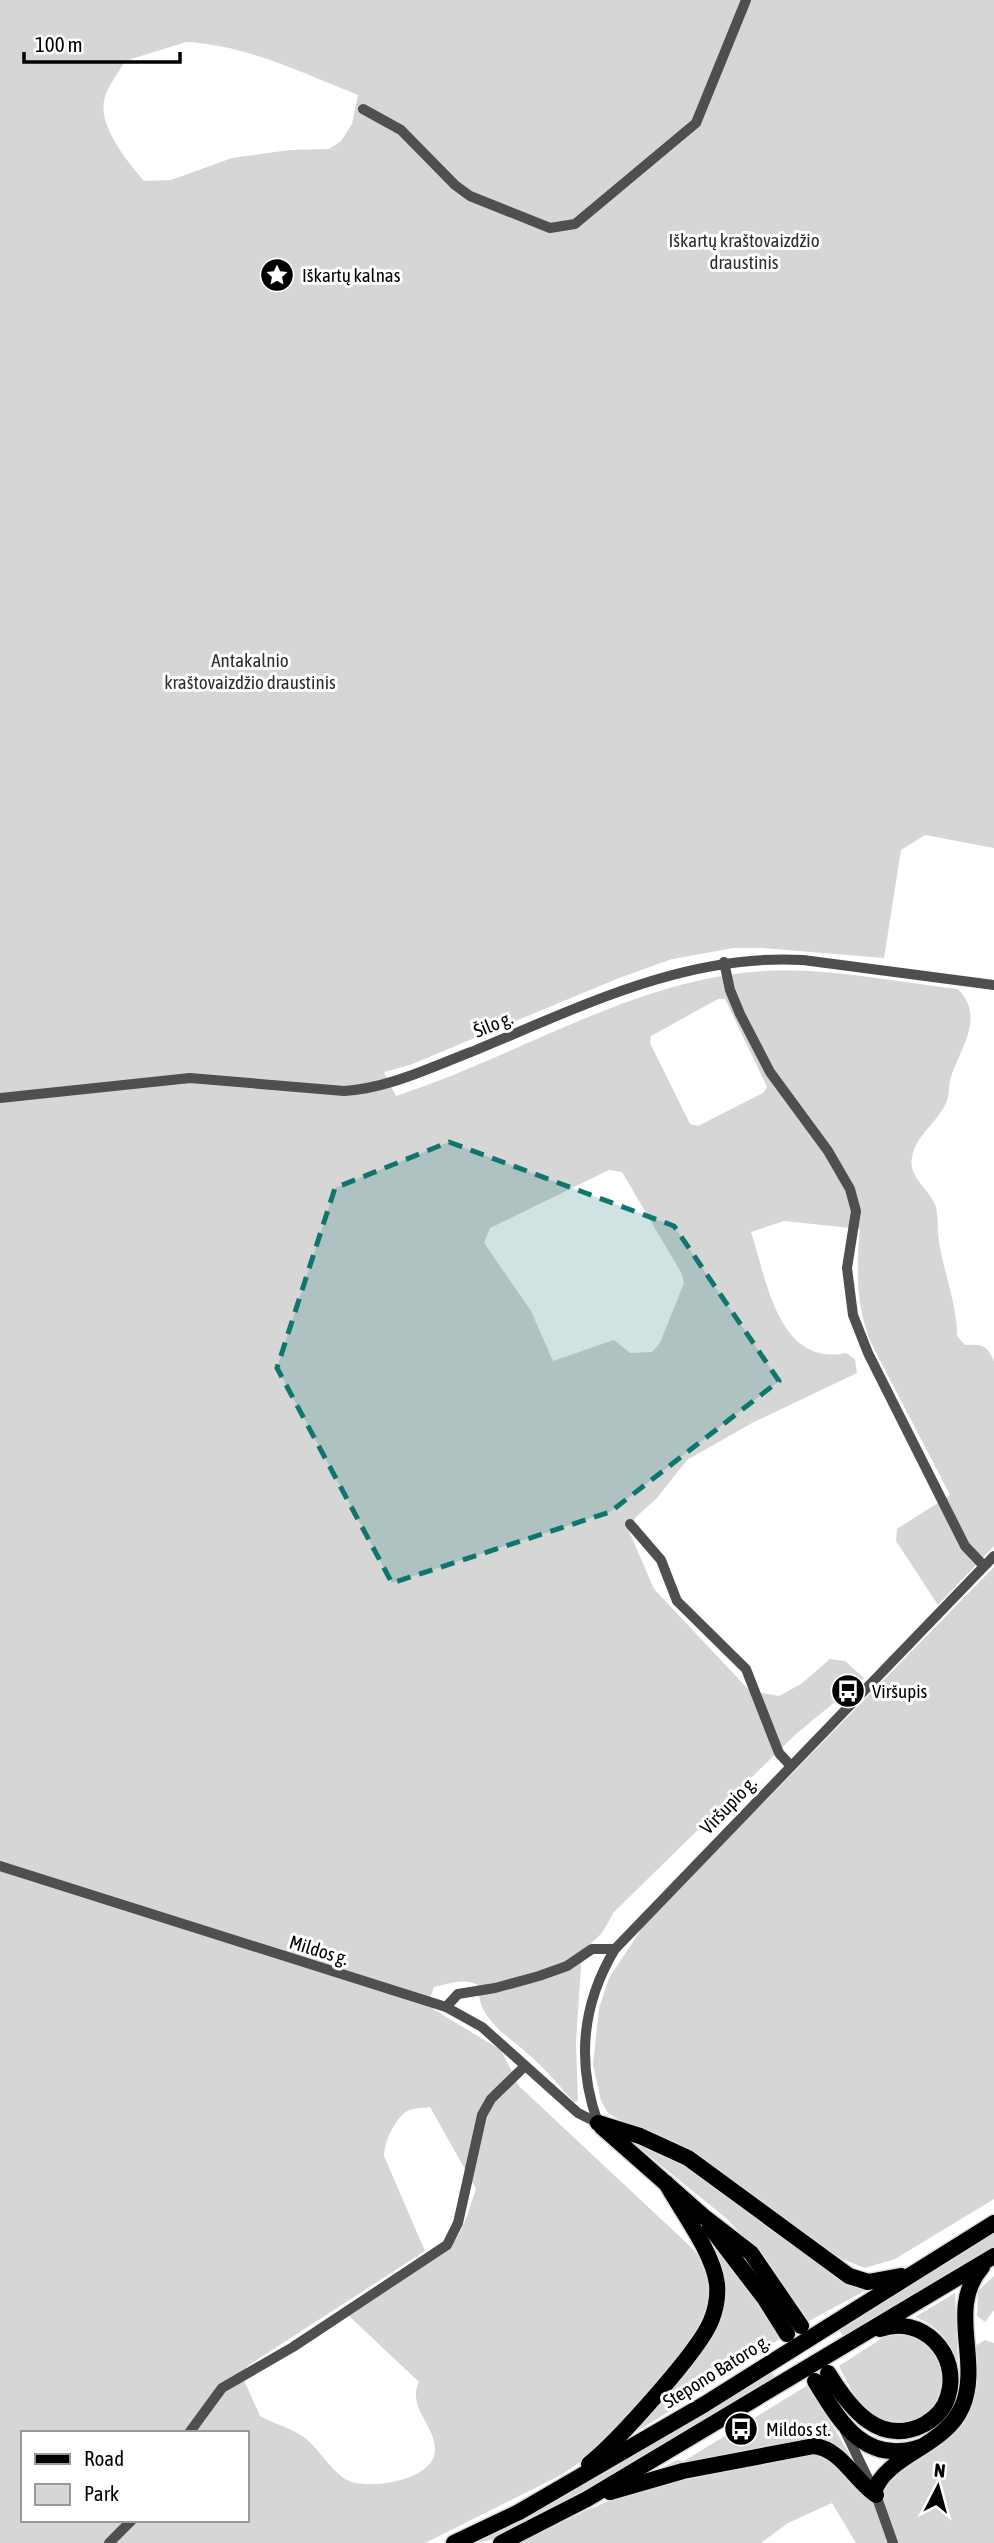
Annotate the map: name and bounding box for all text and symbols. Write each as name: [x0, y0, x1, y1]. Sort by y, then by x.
scale bar: [24, 21, 180, 65]
text: 100 m: [35, 32, 83, 56]
park label: Iškartų kraštovaizdžio draustinis: [668, 229, 820, 273]
place icon: Iškartų kalnas: [258, 256, 296, 294]
place label: Iškartų kalnas: [302, 264, 401, 286]
park label: Antakalnio kraštovaizdžio draustinis: [164, 649, 336, 693]
street label: Šilo g.: [470, 1006, 516, 1042]
bus stop icon: Viršupis: [829, 1672, 867, 1710]
place label: Viršupis: [872, 1680, 928, 1702]
street label: Viršupio g.: [695, 1772, 761, 1838]
street label: Mildos g.: [287, 1931, 351, 1969]
street label: Stepono Batoro g.: [659, 2330, 773, 2412]
bus stop icon: Mildos st.: [722, 2410, 760, 2448]
place label: Mildos st.: [766, 2418, 831, 2440]
legend: [21, 2431, 248, 2522]
text: Road: [84, 2446, 124, 2470]
north arrow: [903, 2452, 973, 2522]
text: N: [933, 2459, 947, 2482]
text: Park: [84, 2481, 119, 2505]

